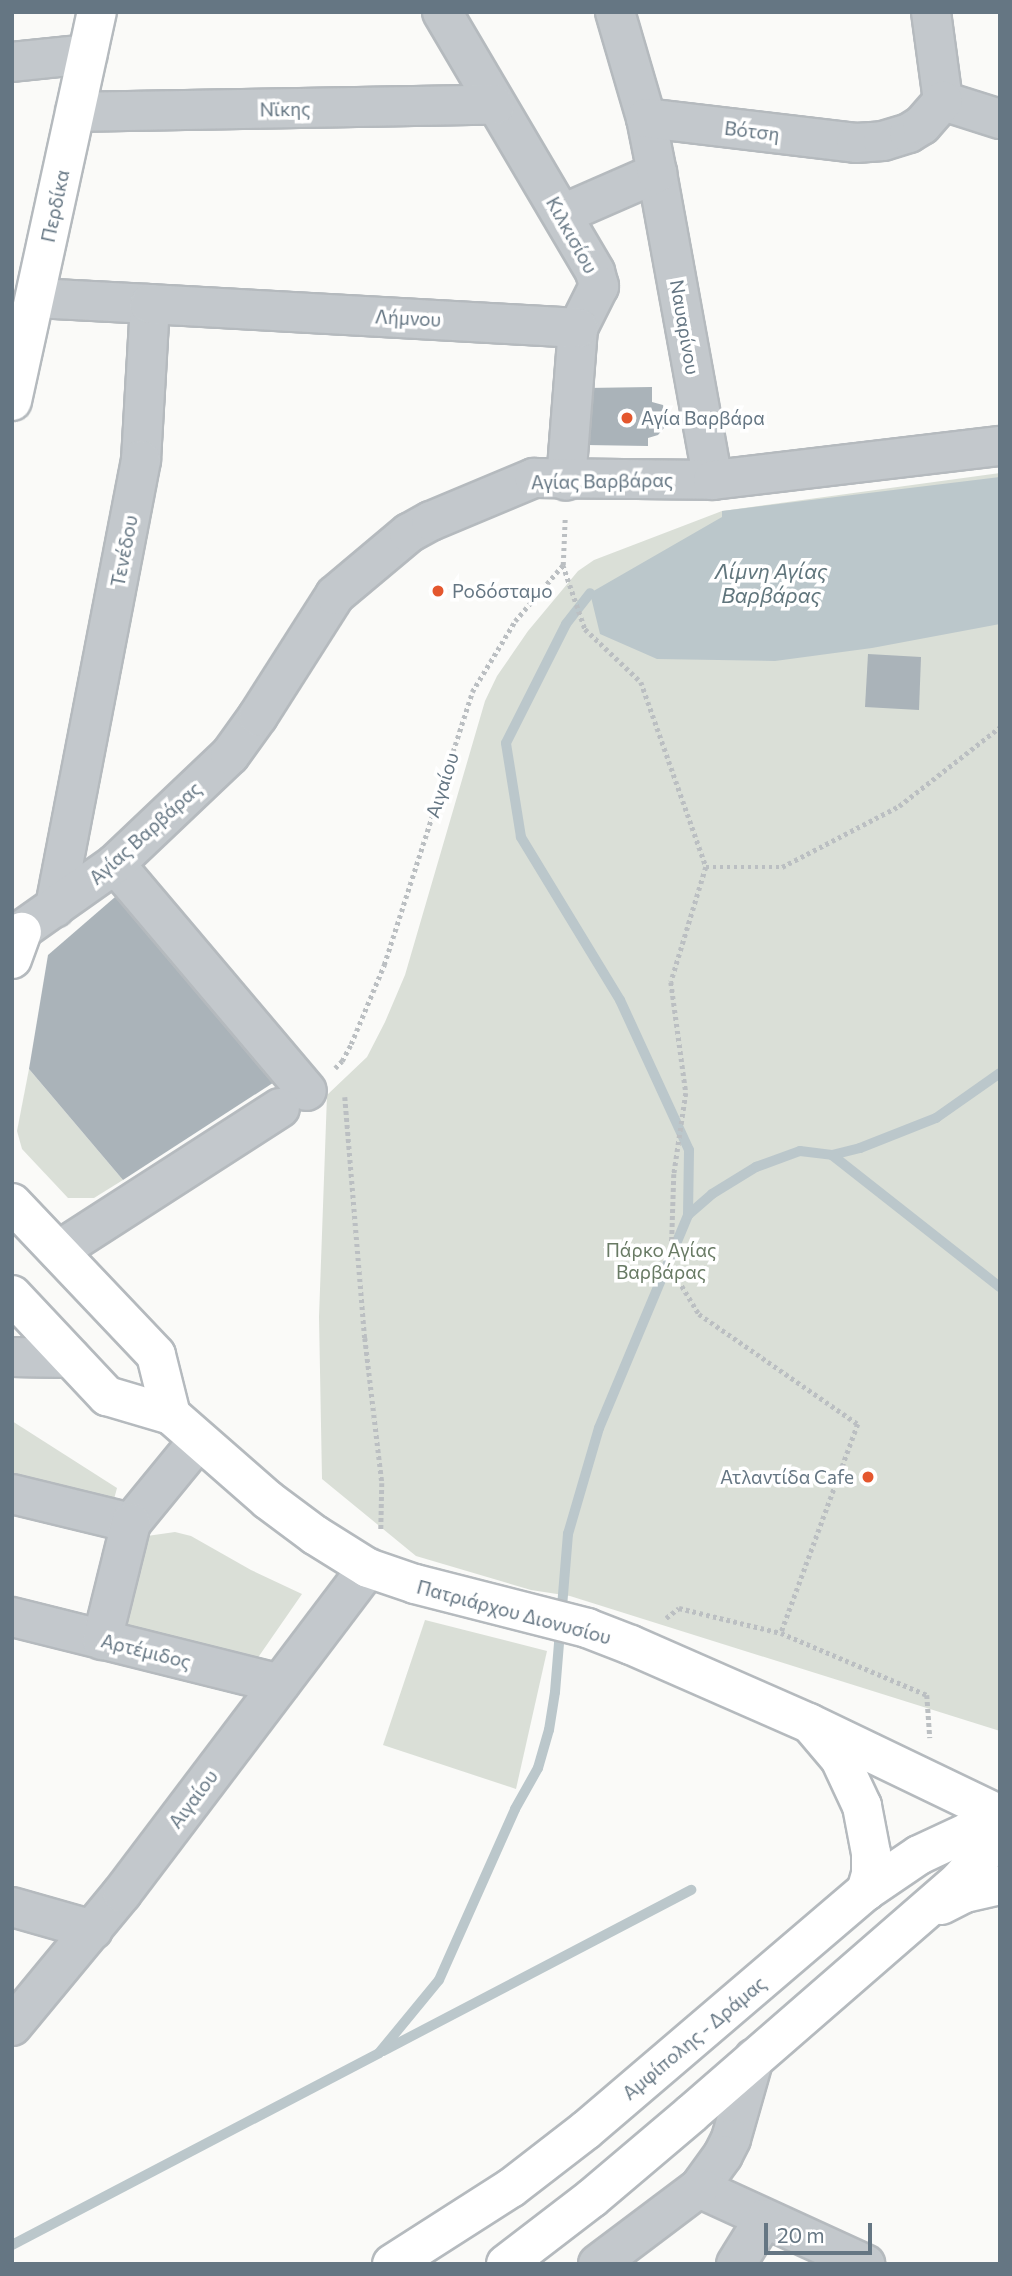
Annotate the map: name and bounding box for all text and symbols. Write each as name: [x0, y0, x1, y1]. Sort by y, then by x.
street label: Νϊκης: [259, 97, 311, 121]
street label: Βότση: [723, 116, 781, 146]
street label: Περδίκα: [36, 168, 74, 244]
street label: Κιλκισίου: [542, 193, 602, 277]
street label: Ναυαρίνου: [665, 278, 705, 376]
street label: Λήμνου: [374, 305, 442, 331]
place label: Αγία Βαρβάρα: [641, 407, 765, 429]
marker: Αγία Βαρβάρα: [619, 410, 635, 426]
street label: Αγίας Βαρβάρας: [531, 468, 673, 494]
street label: Τενέδου: [106, 513, 142, 589]
water label: Λίμνη Αγίας Βαρβάρας: [715, 558, 827, 608]
place label: Ροδόσταμο: [452, 580, 553, 602]
marker: Ροδόσταμο: [430, 583, 446, 599]
street label: Αιγαίου: [421, 749, 463, 821]
street label: Αγίας Βαρβάρας: [84, 777, 206, 889]
park label: Πάρκο Αγίας Βαρβάρας: [606, 1239, 716, 1283]
place label: Ατλαντίδα Cafe: [720, 1466, 854, 1488]
marker: Ατλαντίδα Cafe: [860, 1469, 876, 1485]
street label: Πατριάρχου Διονυσίου: [414, 1575, 614, 1649]
street label: Αρτέμιδος: [99, 1629, 193, 1673]
street label: Αιγαίου: [164, 1765, 222, 1833]
street label: Αμφίπολης - Δράμας: [618, 1971, 770, 2105]
scale bar: [767, 2210, 876, 2254]
text: 20 m: [777, 2222, 825, 2247]

